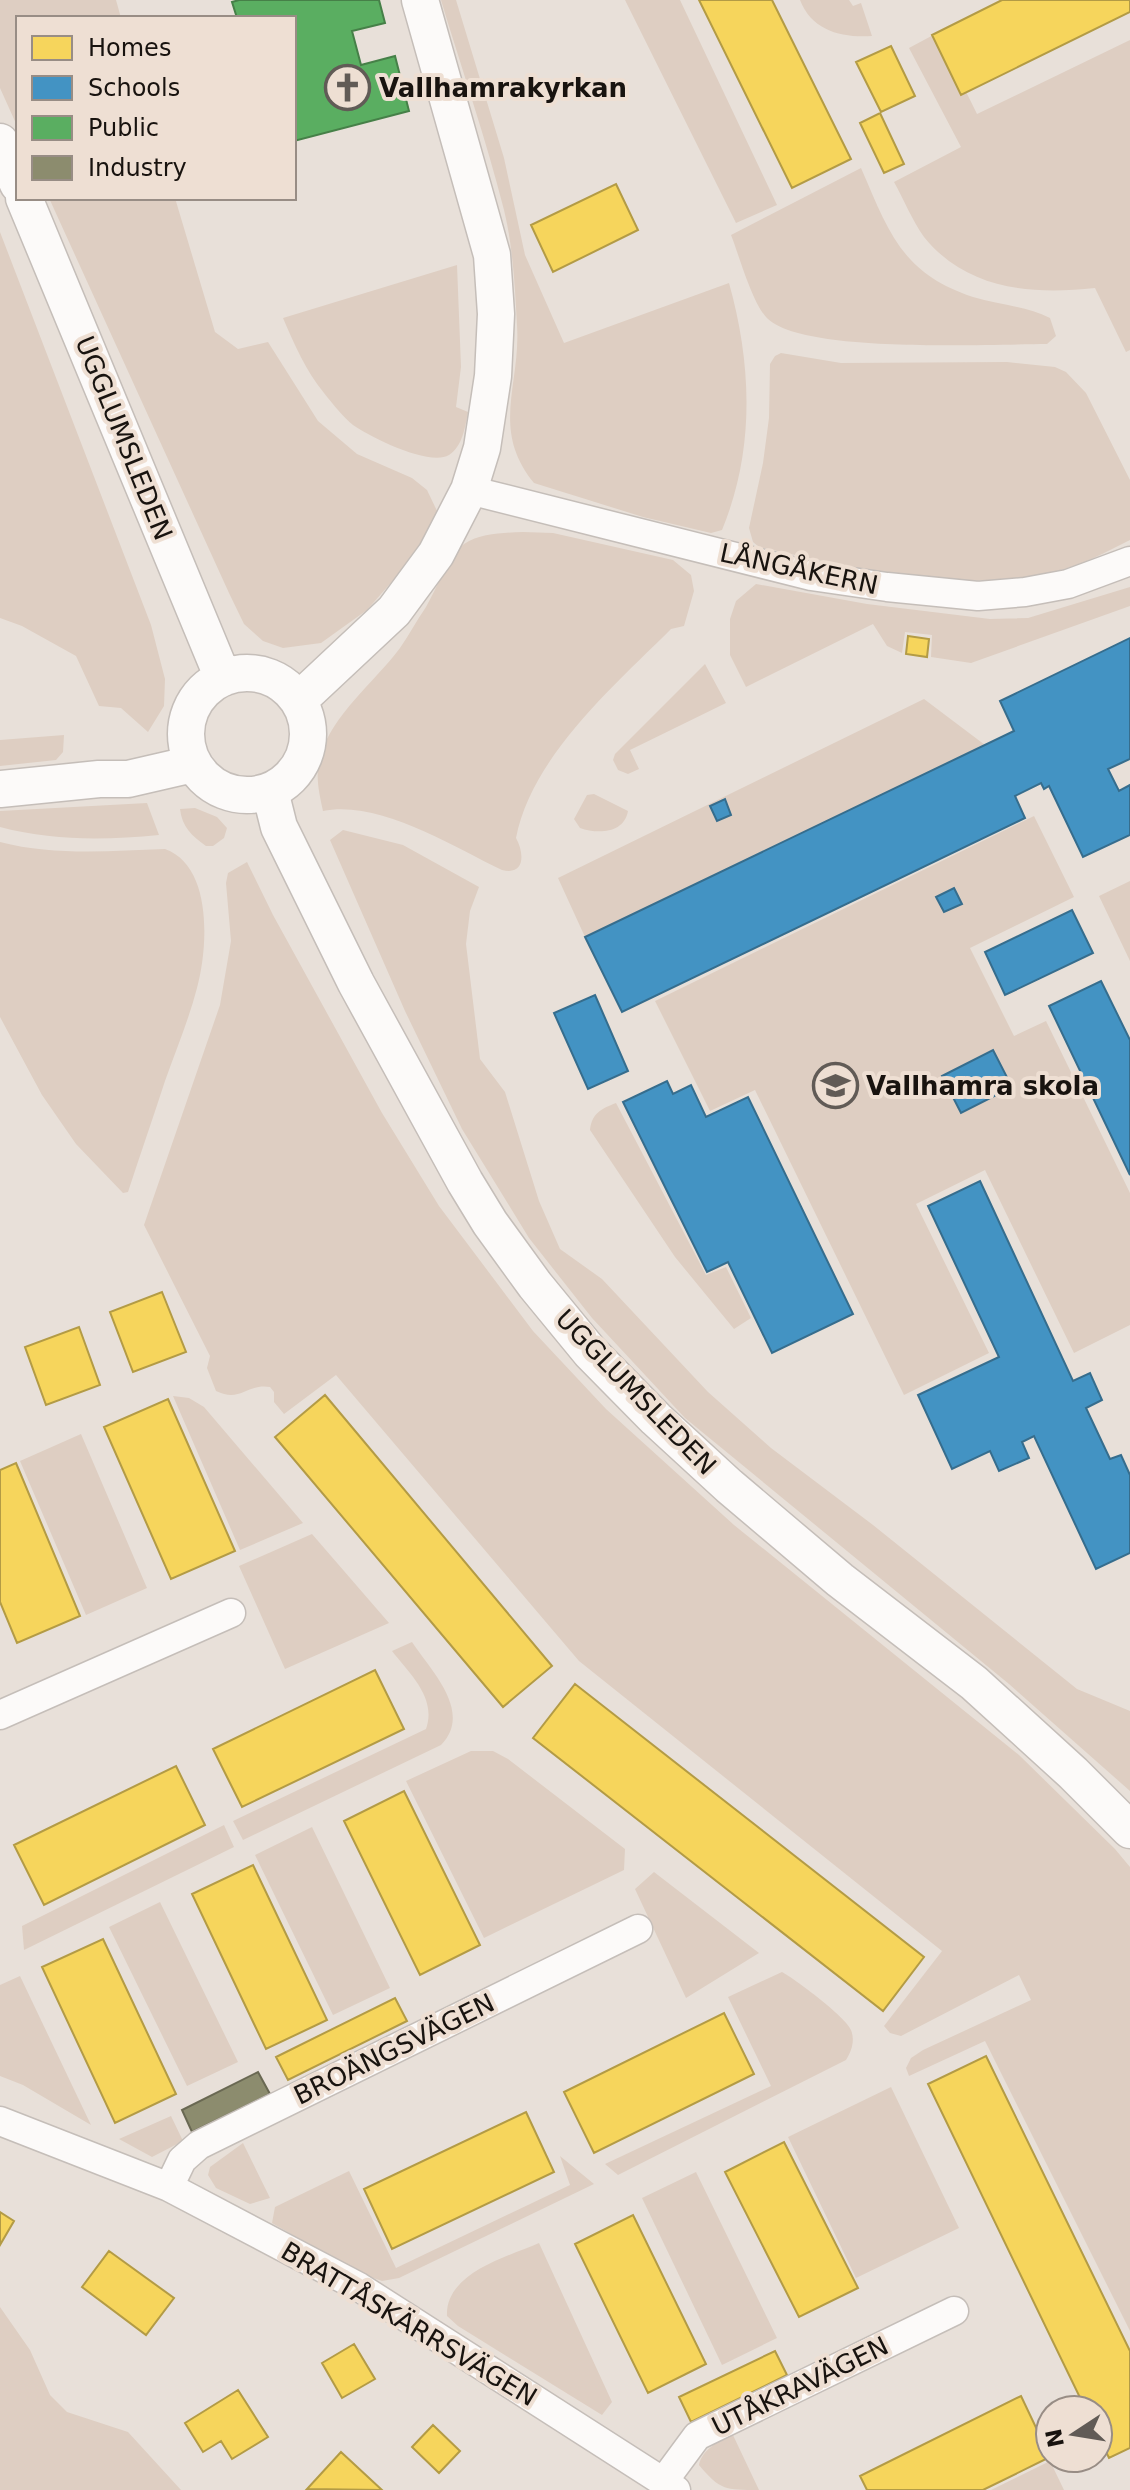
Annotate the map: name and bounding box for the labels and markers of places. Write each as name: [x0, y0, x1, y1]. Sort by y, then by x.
church icon: Vallhamrakyrkan: [324, 64, 372, 112]
place label: Vallhamrakyrkan: [379, 73, 627, 103]
school or university icon: Vallhamra skola: [811, 1062, 859, 1110]
place label: Vallhamra skola: [866, 1071, 1099, 1101]

